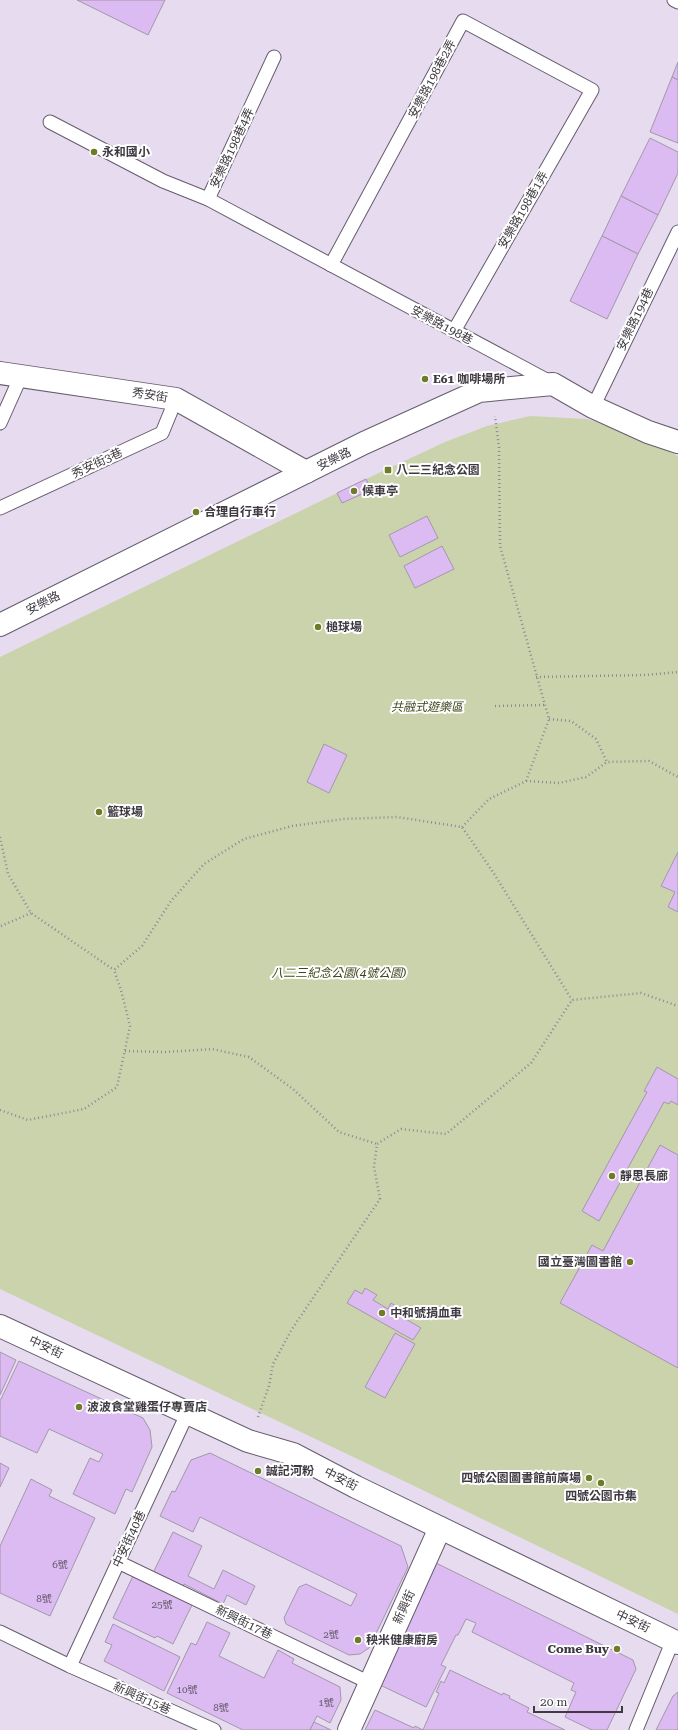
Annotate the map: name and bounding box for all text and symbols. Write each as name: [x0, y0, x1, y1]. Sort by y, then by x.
street label: 安樂路198巷2弄: [405, 37, 459, 121]
street label: 安樂路198巷4弄: [207, 106, 257, 190]
place label: 永和國小: [102, 145, 150, 159]
marker: 永和國小: [89, 147, 99, 157]
street label: 安樂路198巷1弄: [495, 169, 551, 251]
street label: 安樂路194巷: [614, 285, 656, 353]
street label: 安樂路198巷: [409, 303, 475, 347]
place label: E61 咖啡場所: [433, 372, 505, 386]
marker: E61 咖啡場所: [420, 374, 430, 384]
street label: 秀安街: [131, 385, 169, 405]
street label: 秀安街3巷: [69, 445, 125, 481]
street label: 安樂路: [315, 445, 353, 473]
place label: 八二三紀念公園: [396, 463, 480, 477]
marker: 八二三紀念公園: [383, 465, 393, 475]
place label: 候車亭: [362, 484, 398, 498]
marker: 候車亭: [349, 486, 359, 496]
place label: 合理自行車行: [204, 505, 276, 519]
marker: 合理自行車行: [191, 507, 201, 517]
street label: 安樂路: [24, 589, 62, 617]
place label: 槌球場: [326, 620, 362, 634]
marker: 槌球場: [313, 622, 323, 632]
park label: 共融式遊樂區: [391, 700, 465, 714]
place label: 籃球場: [107, 805, 143, 819]
marker: 籃球場: [94, 807, 104, 817]
park label: 八二三紀念公園(4號公園): [271, 966, 407, 980]
place label: 靜思長廊: [620, 1169, 668, 1183]
marker: 靜思長廊: [607, 1171, 617, 1181]
place label: 國立臺灣圖書館: [538, 1255, 622, 1269]
marker: 國立臺灣圖書館: [625, 1257, 635, 1267]
place label: 中和號捐血車: [390, 1306, 462, 1320]
marker: 中和號捐血車: [377, 1308, 387, 1318]
street label: 中安街: [27, 1333, 65, 1361]
place label: 波波食堂雞蛋仔專賣店: [87, 1400, 207, 1414]
marker: 波波食堂雞蛋仔專賣店: [74, 1402, 84, 1412]
place label: 誠記河粉: [266, 1464, 314, 1478]
street label: 中安街: [322, 1465, 360, 1493]
marker: 誠記河粉: [253, 1466, 263, 1476]
place label: 四號公園圖書館前廣場: [461, 1471, 581, 1485]
marker: 四號公園圖書館前廣場: [584, 1473, 594, 1483]
marker: 四號公園市集: [596, 1478, 606, 1488]
place label: 四號公園市集: [565, 1489, 637, 1503]
street label: 中安街40巷: [110, 1508, 148, 1570]
house number: 6號: [52, 1559, 68, 1570]
street label: 新興街: [390, 1588, 418, 1626]
house number: 8號: [36, 1593, 52, 1604]
house number: 25號: [151, 1599, 173, 1610]
street label: 新興街17巷: [213, 1602, 275, 1642]
street label: 中安街: [614, 1607, 652, 1635]
house number: 2號: [323, 1629, 339, 1640]
place label: 秧米健康廚房: [366, 1633, 438, 1647]
marker: 秧米健康廚房: [353, 1635, 363, 1645]
place label: Come Buy: [547, 1642, 610, 1656]
marker: Come Buy: [612, 1644, 622, 1654]
street label: 新興街15巷: [111, 1679, 173, 1717]
house number: 10號: [176, 1684, 198, 1695]
scale bar: [534, 1688, 622, 1714]
text: 20 m: [540, 1695, 567, 1709]
house number: 1號: [318, 1697, 334, 1708]
house number: 8號: [213, 1702, 229, 1713]

